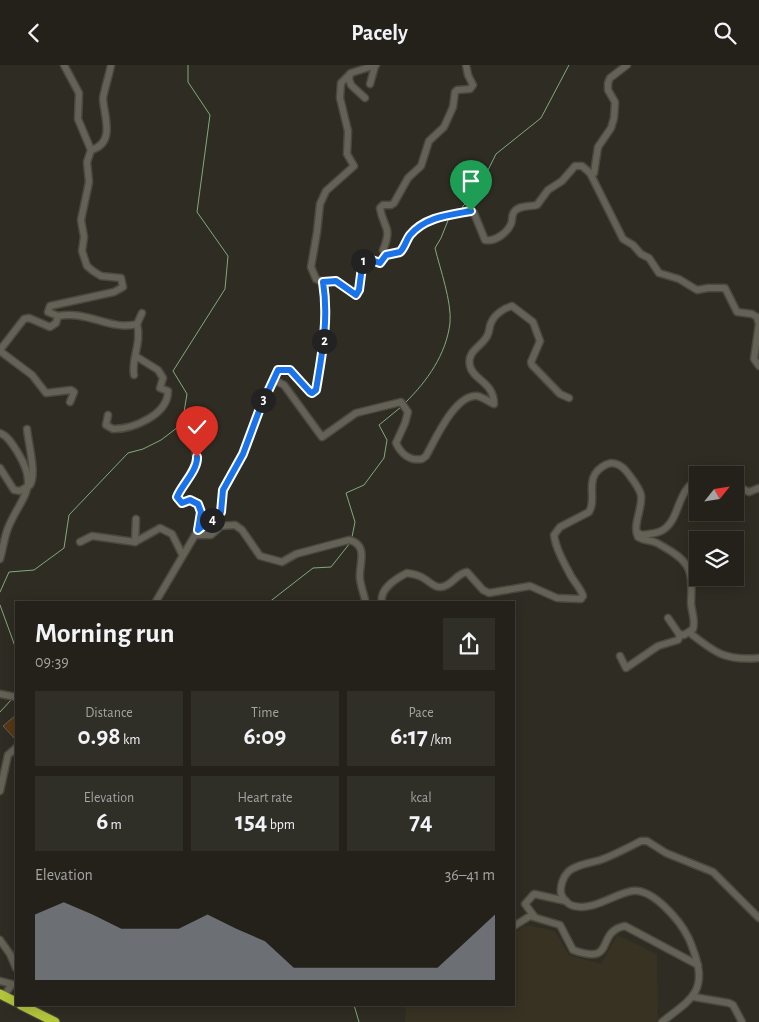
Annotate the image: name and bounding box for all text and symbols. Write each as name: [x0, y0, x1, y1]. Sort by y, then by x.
icon: back: [20, 19, 48, 47]
icon: search: [711, 19, 739, 47]
text: Pacely: [351, 22, 408, 44]
pin: [450, 160, 492, 211]
icon: arrive: [457, 167, 485, 195]
pin: 1: [350, 249, 376, 273]
text: 1: [361, 254, 366, 268]
pin: 2: [312, 329, 336, 353]
text: 2: [321, 334, 328, 348]
pin: 3: [250, 387, 276, 413]
text: 3: [260, 393, 267, 407]
pin: [176, 406, 218, 457]
icon: check: [183, 413, 211, 441]
north arrow: [689, 466, 744, 521]
map controls: [689, 466, 744, 586]
pin: 4: [200, 507, 224, 533]
text: 4: [209, 513, 216, 527]
button: layers: [689, 531, 744, 586]
button: share: [443, 618, 495, 670]
text: Morning run: [35, 620, 175, 648]
text: 09:39: [35, 654, 69, 670]
text: Distance: [85, 706, 133, 720]
text: Time: [251, 706, 279, 720]
text: Pace: [408, 706, 434, 720]
text: 0.98: [77, 724, 121, 749]
text: 6:09: [244, 724, 286, 749]
text: 6:17: [390, 724, 428, 749]
text: km: [121, 733, 141, 747]
text: /km: [428, 733, 452, 747]
text: Elevation: [84, 791, 134, 805]
text: Heart rate: [238, 791, 292, 805]
text: kcal: [410, 791, 432, 805]
text: 6: [96, 809, 108, 834]
text: 154: [235, 809, 267, 834]
text: 74: [409, 809, 433, 834]
text: m: [108, 818, 122, 832]
text: bpm: [267, 818, 295, 832]
text: Elevation: [35, 867, 93, 883]
text: 36–41 m: [445, 867, 495, 883]

